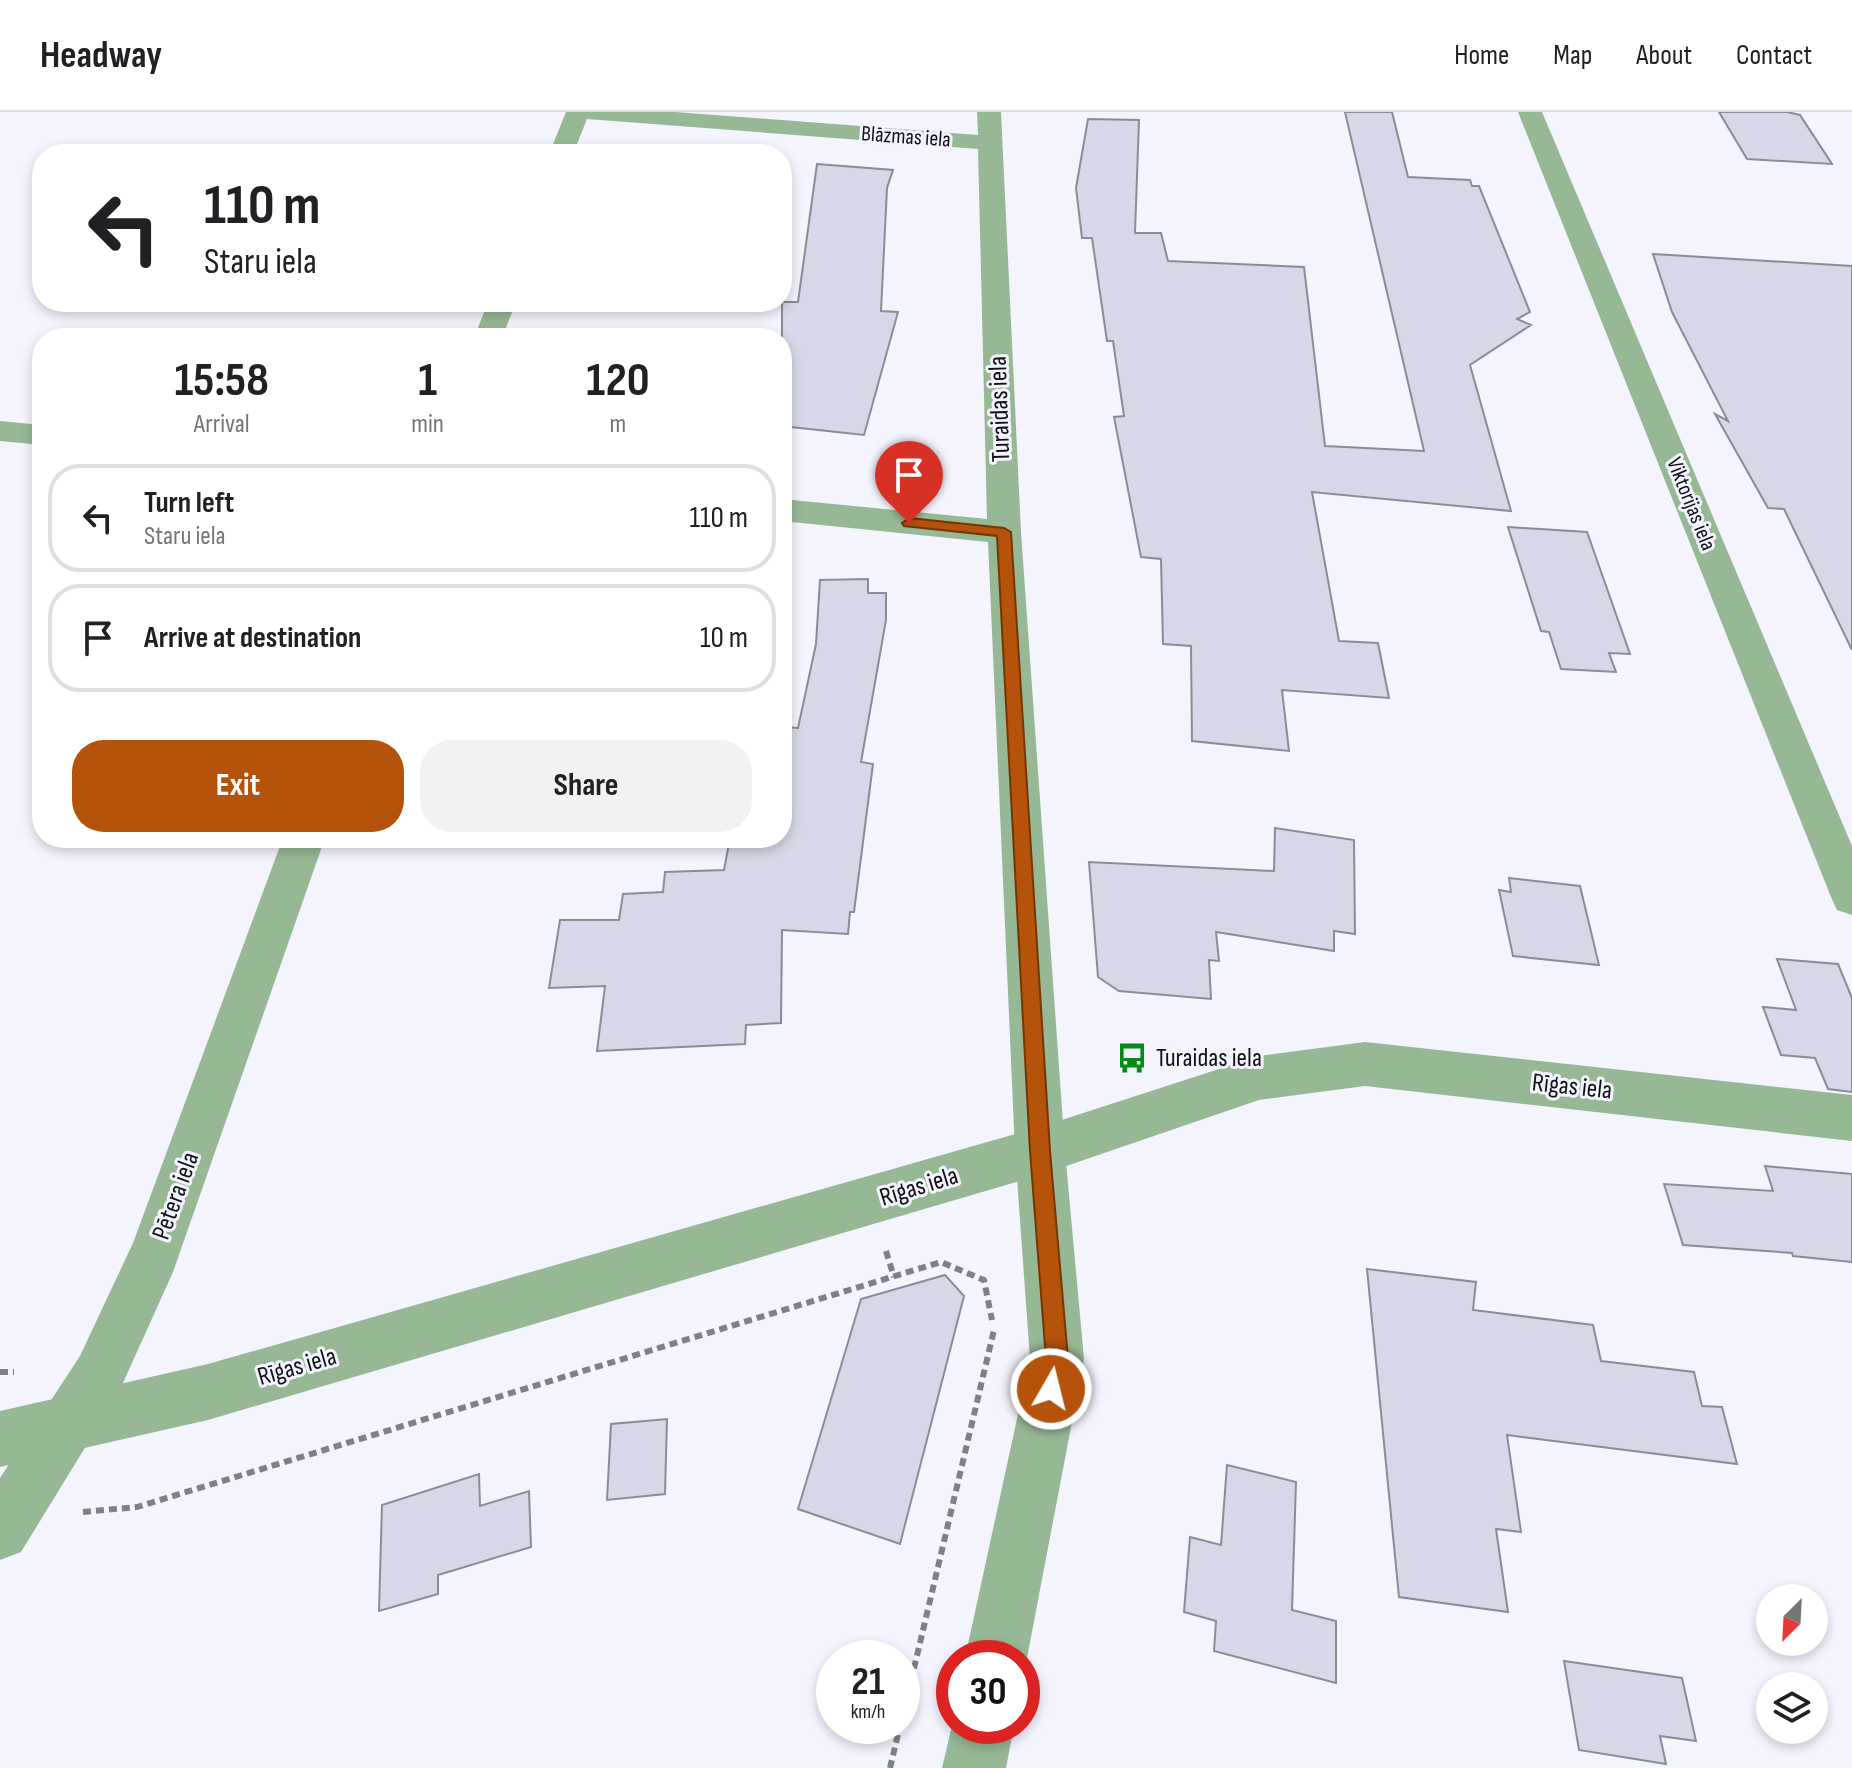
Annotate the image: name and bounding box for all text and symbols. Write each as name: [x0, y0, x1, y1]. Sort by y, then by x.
text: Headway: [40, 33, 162, 78]
text: Home: [1454, 39, 1509, 72]
text: Map: [1553, 39, 1592, 72]
text: About: [1636, 39, 1692, 72]
text: Contact: [1736, 39, 1812, 72]
street label: Blāzmas iela: [860, 120, 952, 154]
text: 110 m: [204, 173, 320, 240]
icon: left: [72, 176, 176, 280]
text: Staru iela: [204, 241, 317, 284]
text: 15:58: [174, 352, 269, 409]
text: 1: [418, 352, 437, 409]
text: 120: [586, 352, 650, 409]
street label: Turaidas iela: [983, 356, 1017, 462]
text: Arrival: [194, 409, 250, 440]
text: min: [411, 409, 444, 440]
text: m: [610, 409, 626, 440]
pin: [875, 441, 943, 523]
icon: arrive: [887, 453, 931, 497]
street label: Viktorijas iela: [1660, 454, 1722, 554]
text: Turn left: [144, 485, 234, 521]
icon: left: [76, 496, 120, 540]
text: 110 m: [690, 500, 748, 536]
text: Staru iela: [144, 521, 226, 552]
icon: arrive: [76, 616, 120, 660]
text: Arrive at destination: [144, 620, 361, 656]
text: 10 m: [700, 620, 748, 656]
button: Exit: [72, 740, 404, 832]
button: Share: [420, 740, 752, 832]
bus stop icon: Turaidas iela: [1115, 1041, 1149, 1075]
place label: Turaidas iela: [1156, 1043, 1262, 1074]
street label: Rīgas iela: [1530, 1067, 1614, 1107]
street label: Pētera iela: [146, 1148, 206, 1244]
street label: Rīgas iela: [876, 1160, 962, 1214]
street label: Rīgas iela: [254, 1341, 340, 1393]
position arrow: [1009, 1347, 1093, 1431]
north arrow: [1756, 1584, 1828, 1656]
map controls: [1756, 1584, 1828, 1744]
speed limit sign: 30: [936, 1640, 1040, 1744]
text: 21: [851, 1658, 885, 1706]
button: layers: [1756, 1672, 1828, 1744]
text: km/h: [851, 1700, 885, 1724]

